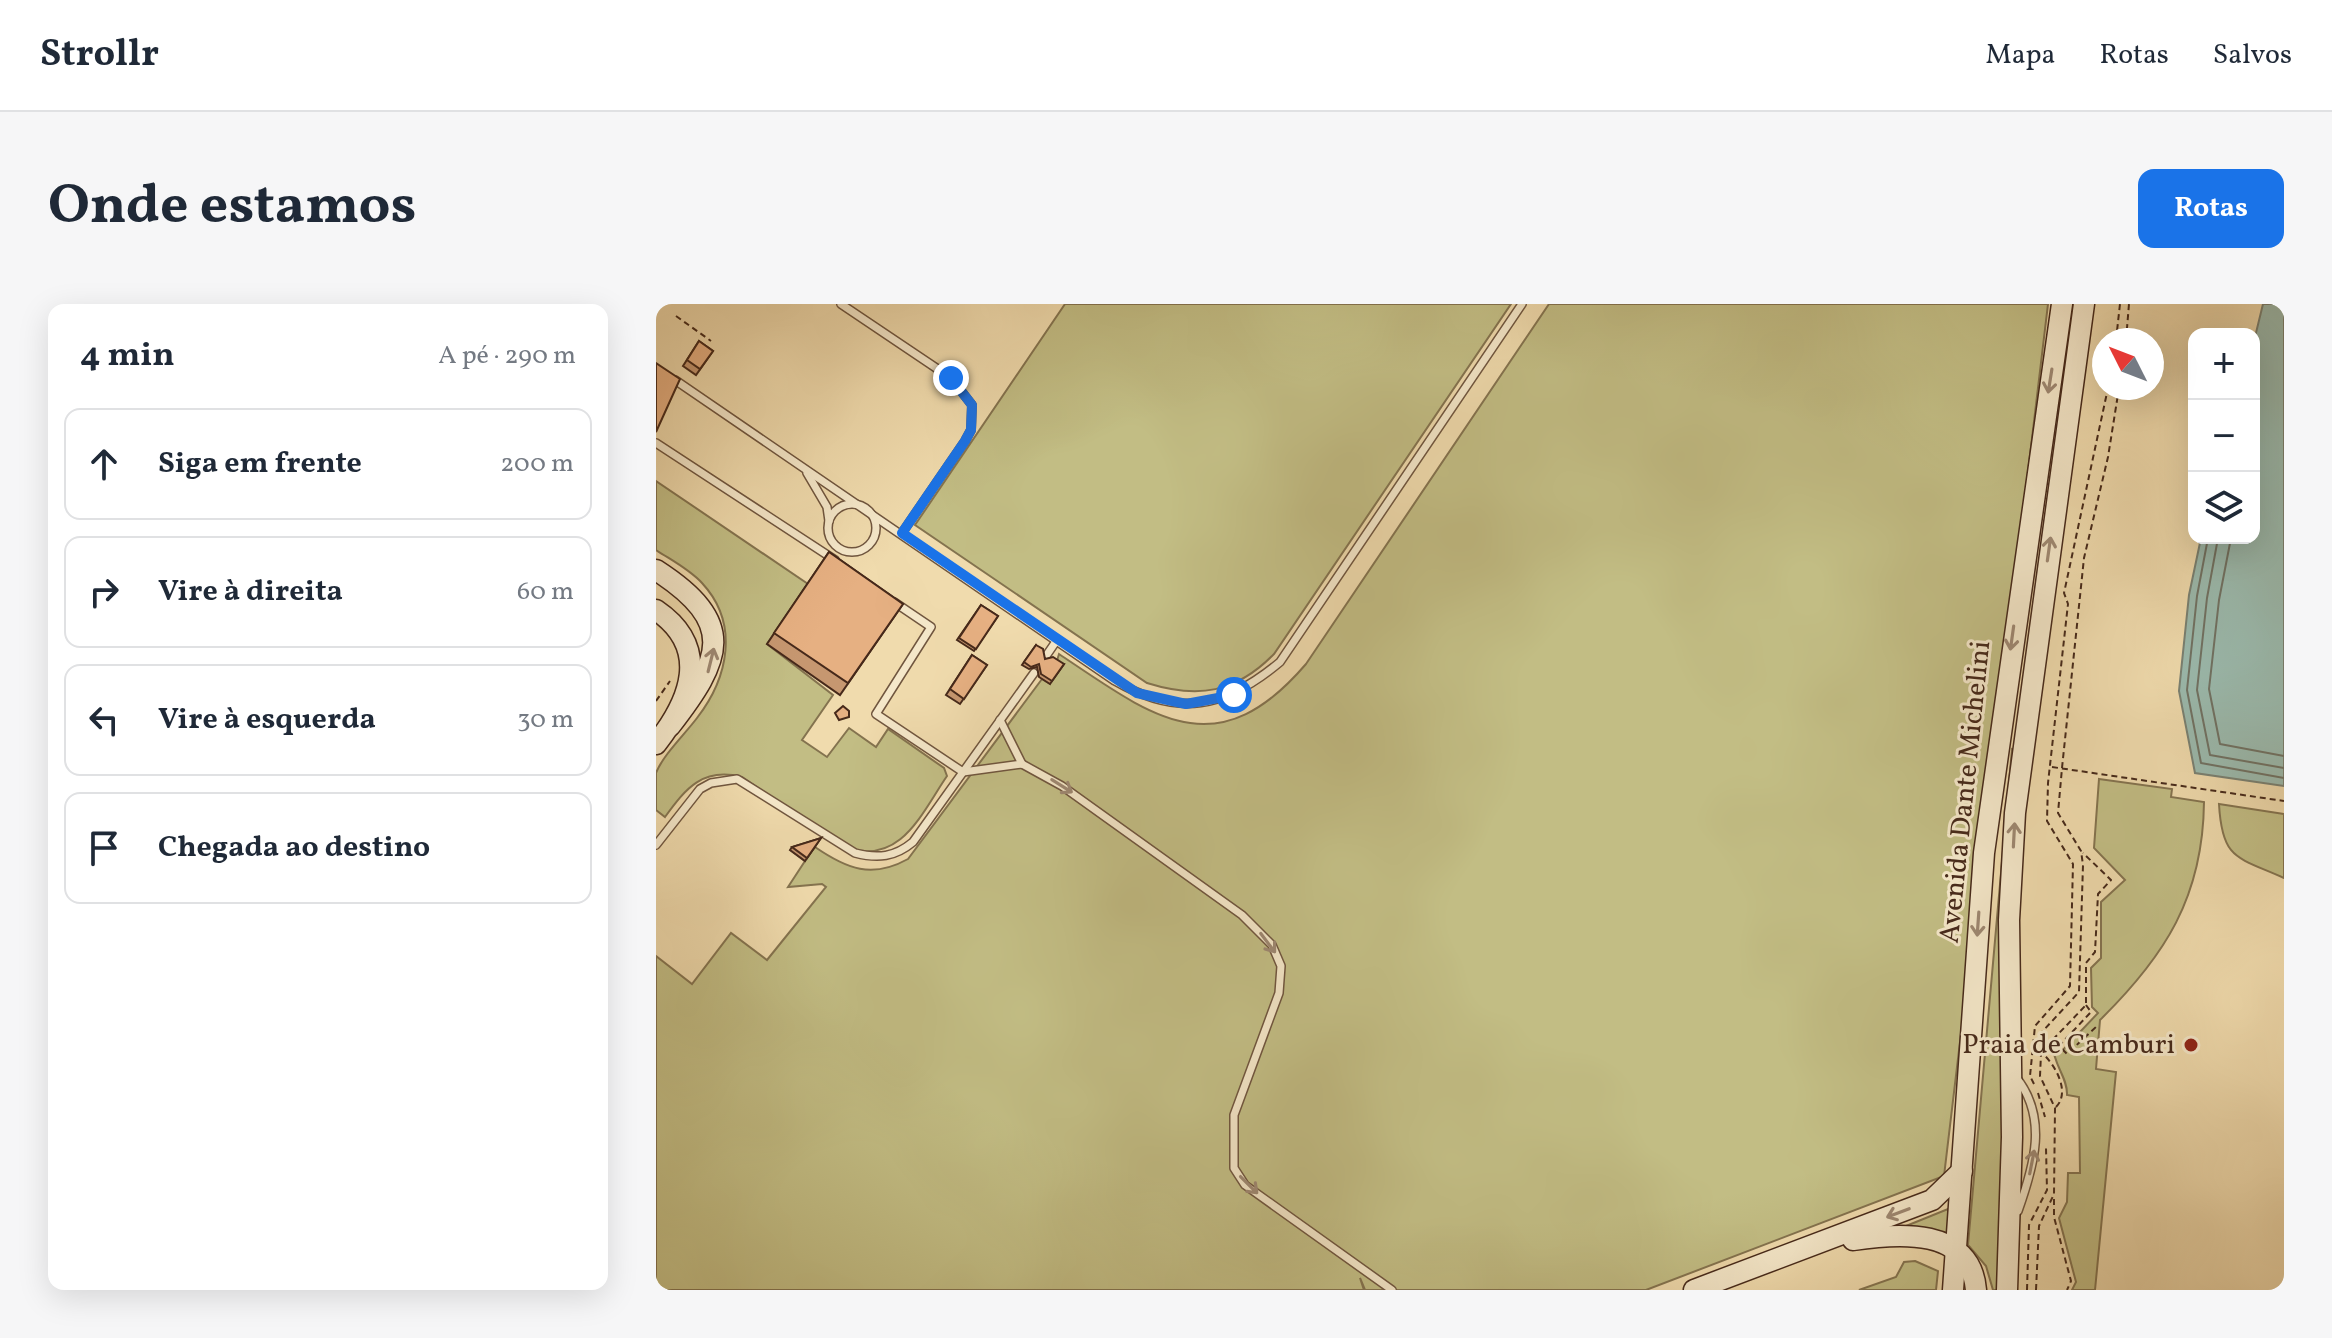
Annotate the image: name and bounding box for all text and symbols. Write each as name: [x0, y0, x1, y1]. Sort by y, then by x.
text: Strollr: [40, 29, 159, 82]
text: Mapa: [1986, 36, 2056, 75]
text: Rotas: [2100, 36, 2169, 75]
text: Salvos: [2213, 36, 2292, 75]
text: Onde estamos: [48, 169, 417, 247]
button: Rotas: [2138, 169, 2284, 248]
north arrow: [2092, 328, 2164, 400]
map controls: [2188, 328, 2260, 544]
button: +: [2188, 328, 2260, 400]
text: 4 min: [80, 333, 175, 380]
text: A pé · 290 m: [438, 338, 576, 374]
route end: [933, 360, 969, 396]
one-way arrow: [2042, 368, 2057, 393]
button: −: [2188, 400, 2260, 472]
icon: ahead: [82, 442, 126, 486]
text: Siga em frente: [158, 443, 362, 485]
text: 200 m: [500, 446, 574, 482]
button: layers: [2188, 472, 2260, 544]
one-way arrow: [2042, 537, 2057, 563]
icon: right: [82, 570, 126, 614]
text: Vire à direita: [158, 571, 343, 613]
text: 60 m: [517, 574, 574, 610]
one-way arrow: [2004, 625, 2019, 650]
street label: Avenida Dante Michelini: [1931, 639, 2001, 945]
one-way arrow: [704, 648, 719, 674]
route start: [1216, 677, 1252, 713]
icon: left: [82, 698, 126, 742]
text: Vire à esquerda: [158, 699, 376, 741]
text: 30 m: [517, 702, 574, 738]
one-way arrow: [1050, 779, 1073, 795]
one-way arrow: [2006, 822, 2021, 849]
icon: arrive: [82, 826, 126, 870]
text: Chegada ao destino: [158, 827, 430, 869]
one-way arrow: [1970, 910, 1985, 937]
one-way arrow: [1259, 932, 1276, 953]
place label: Praia de Camburi: [1962, 1026, 2175, 1065]
marker: Praia de Camburi: [2182, 1036, 2200, 1054]
one-way arrow: [2026, 1150, 2041, 1175]
one-way arrow: [1238, 1175, 1258, 1195]
one-way arrow: [1886, 1207, 1911, 1221]

